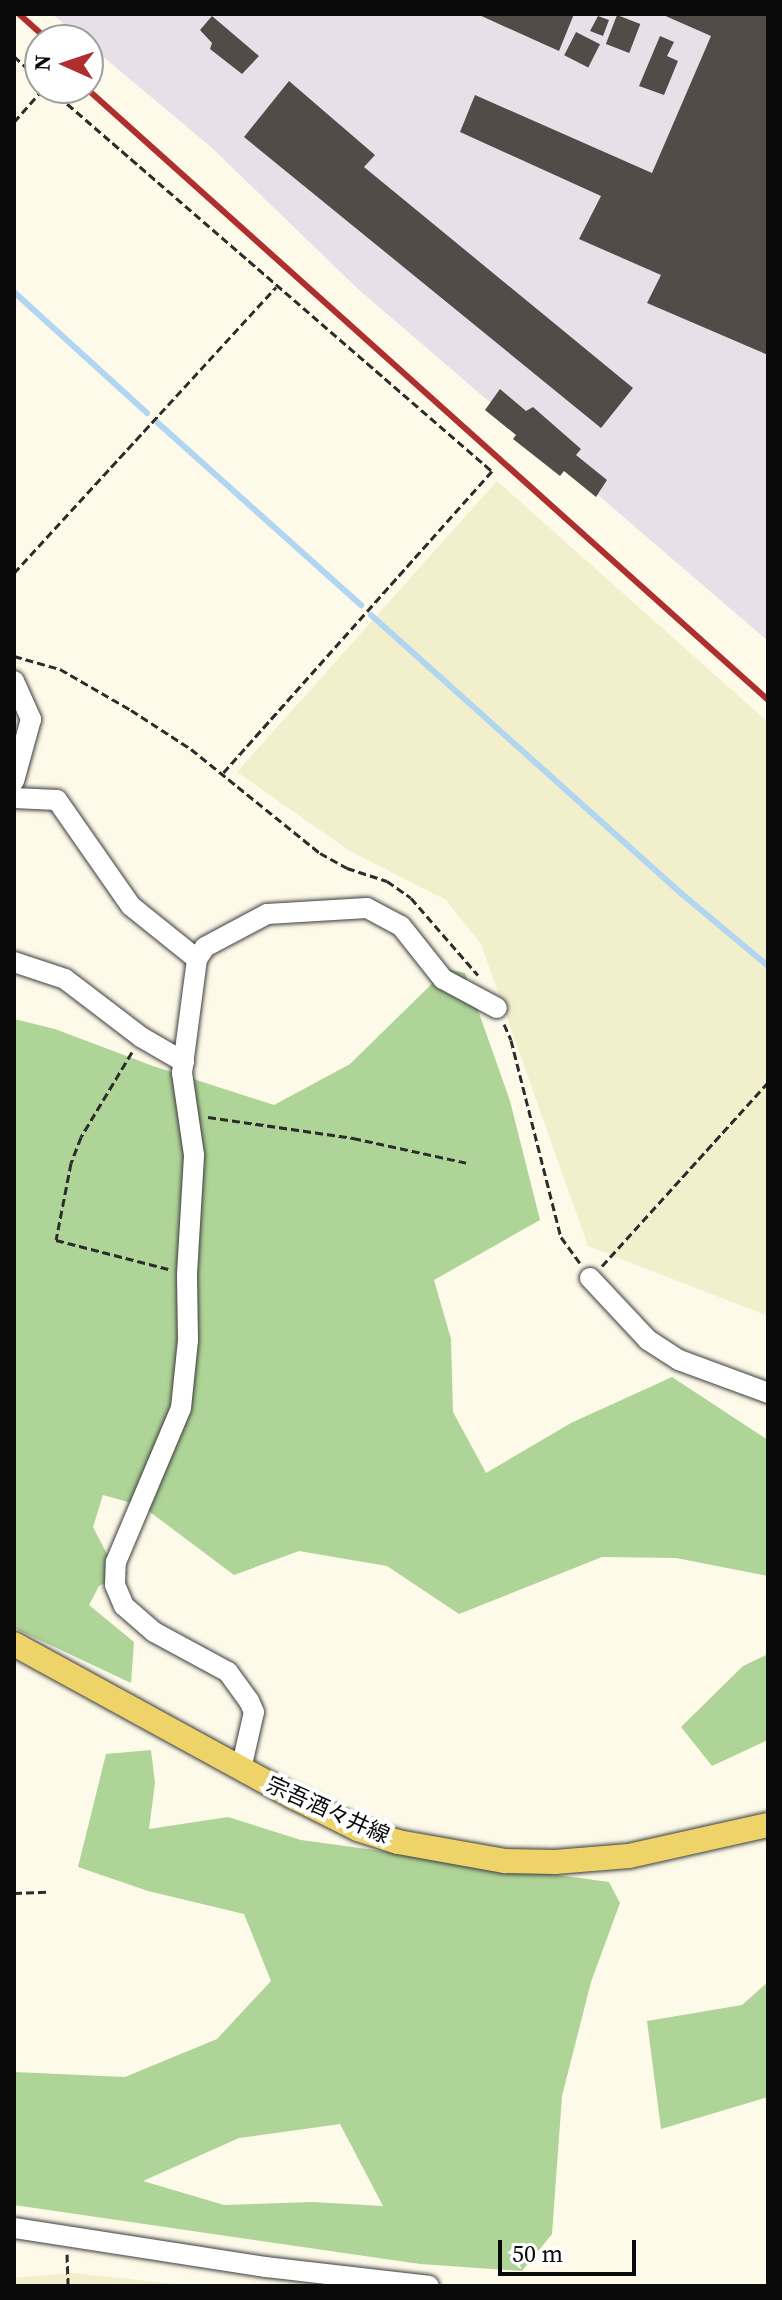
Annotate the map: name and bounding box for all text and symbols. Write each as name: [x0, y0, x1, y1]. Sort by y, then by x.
north arrow: [24, 24, 104, 104]
text: N: [27, 54, 57, 72]
street label: 宗吾酒々井線: [262, 1771, 394, 1849]
scale bar: [502, 2224, 640, 2274]
text: 50 m: [512, 2237, 563, 2270]

